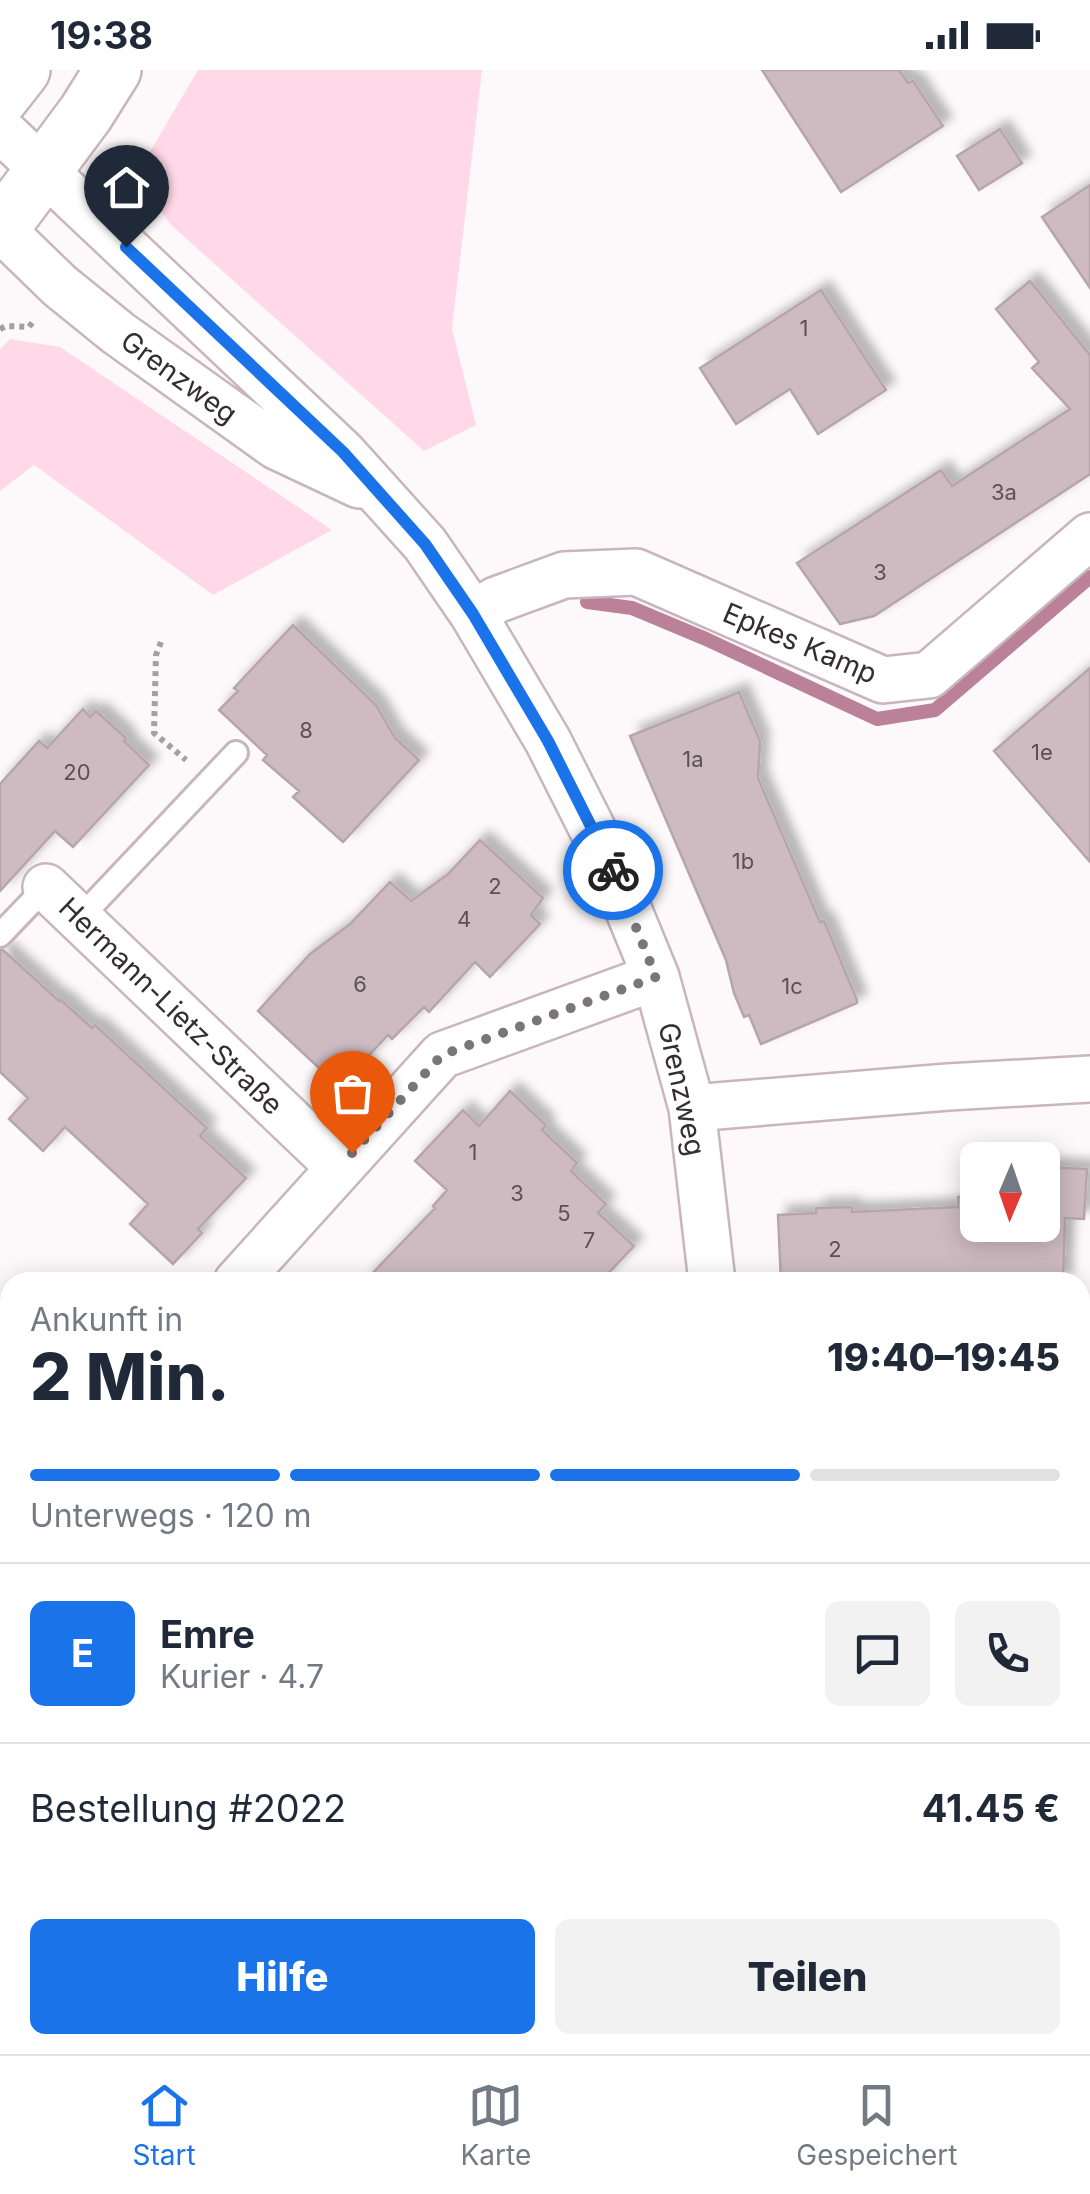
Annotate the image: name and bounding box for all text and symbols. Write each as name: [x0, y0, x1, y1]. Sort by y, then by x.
text: 19:38: [50, 12, 153, 58]
pin: [84, 145, 169, 248]
icon: home: [99, 160, 154, 215]
house number: 1: [800, 315, 808, 341]
street label: Grenzweg: [114, 324, 244, 430]
house number: 3a: [991, 479, 1017, 505]
house number: 3: [873, 559, 887, 585]
street label: Epkes Kamp: [718, 595, 882, 691]
house number: 8: [299, 717, 313, 743]
house number: 1e: [1031, 739, 1053, 765]
house number: 1a: [682, 746, 704, 772]
house number: 20: [63, 759, 91, 785]
courier: [563, 820, 663, 920]
icon: bike: [586, 843, 641, 898]
house number: 1b: [732, 848, 754, 874]
house number: 2: [488, 873, 502, 899]
street label: Hermann-Lietz-Straße: [52, 890, 290, 1122]
house number: 4: [457, 906, 471, 932]
house number: 6: [353, 971, 367, 997]
house number: 1c: [781, 973, 803, 999]
street label: Grenzweg: [651, 1019, 713, 1159]
pin: [310, 1051, 395, 1154]
icon: bag: [325, 1066, 380, 1121]
house number: 1: [469, 1139, 477, 1165]
north arrow: [960, 1142, 1060, 1242]
map controls: [960, 1142, 1060, 1242]
house number: 3: [510, 1180, 524, 1206]
house number: 5: [557, 1200, 571, 1226]
house number: 7: [583, 1227, 595, 1253]
house number: 2: [828, 1236, 842, 1262]
text: Ankunft in: [30, 1300, 183, 1339]
text: 19:40–19:45: [827, 1334, 1060, 1380]
text: 2 Min.: [30, 1337, 230, 1416]
text: Unterwegs · 120 m: [30, 1496, 312, 1535]
button: chat: [825, 1601, 930, 1706]
button: phone: [955, 1601, 1060, 1706]
text: Emre: [160, 1611, 255, 1657]
text: E: [71, 1630, 94, 1676]
text: Kurier · 4.7: [160, 1657, 324, 1696]
text: Bestellung #2022: [30, 1785, 346, 1831]
text: 41.45 €: [922, 1785, 1060, 1831]
button: Hilfe: [30, 1919, 535, 2034]
button: Teilen: [555, 1919, 1060, 2034]
tab: Start: [132, 2078, 196, 2172]
tab: Karte: [461, 2078, 531, 2172]
tab: Gespeichert: [796, 2078, 958, 2172]

